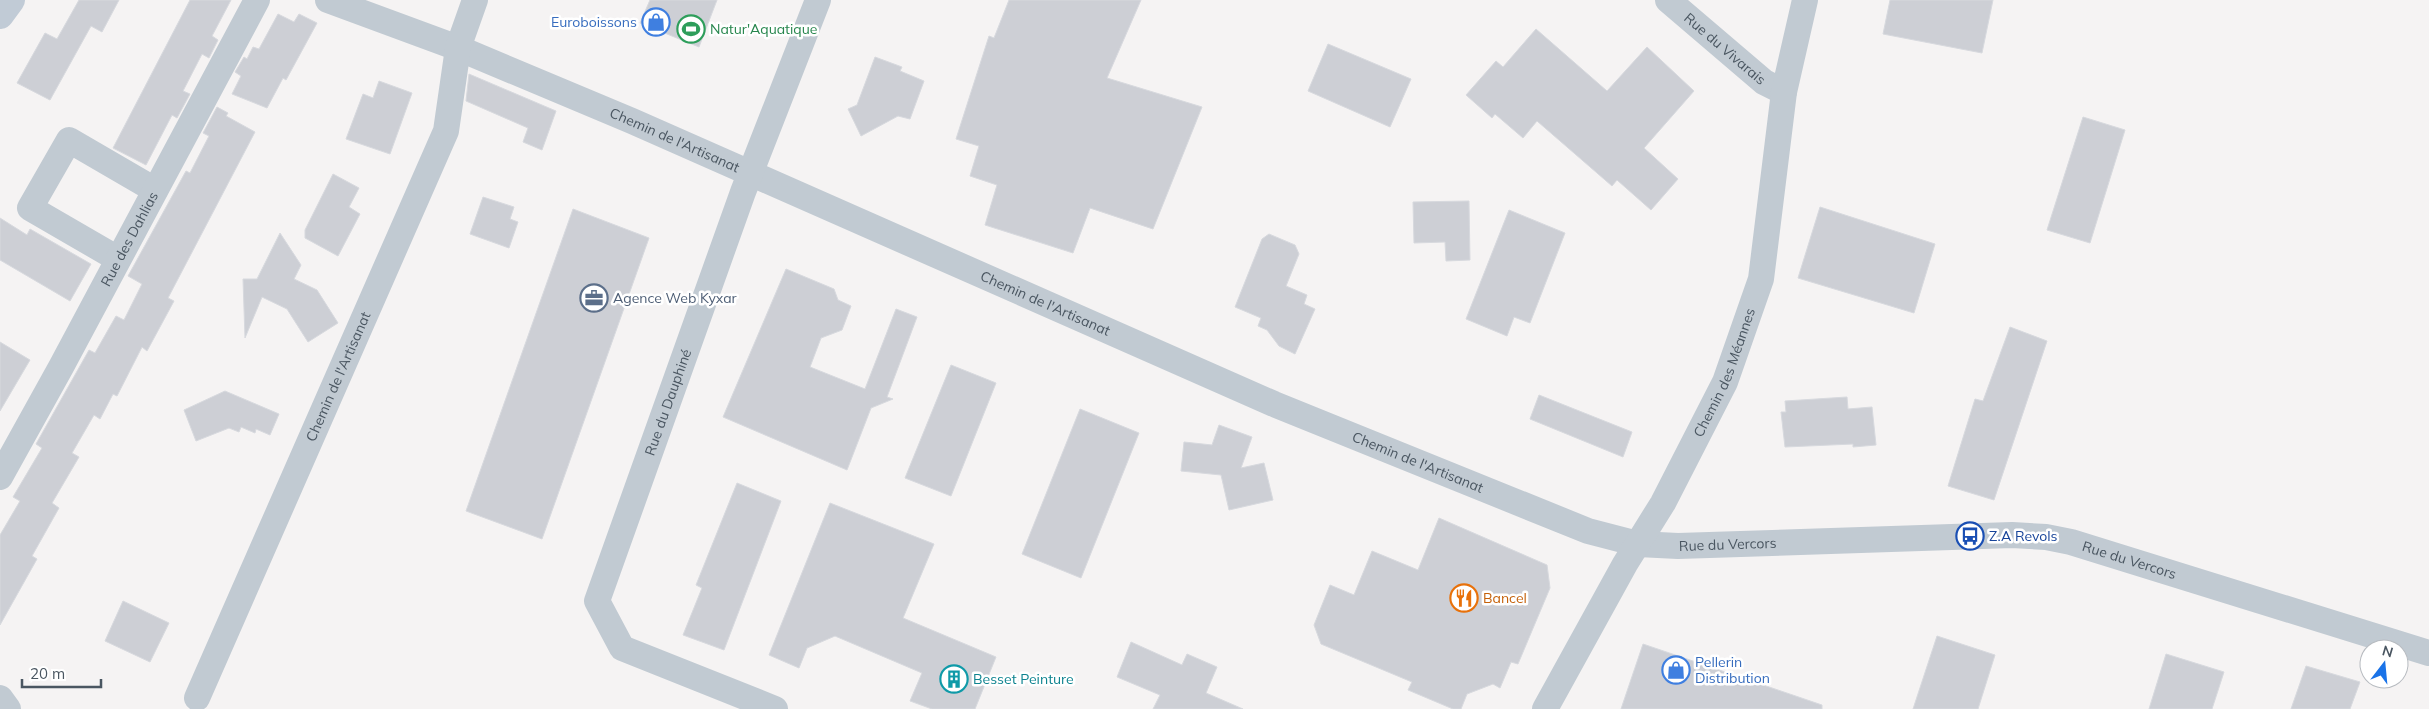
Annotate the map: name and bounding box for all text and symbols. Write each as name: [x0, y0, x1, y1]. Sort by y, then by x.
shop icon: Euroboissons: [641, 7, 671, 37]
street label: Rue du Vivarais: [1680, 9, 1770, 89]
place label: Euroboissons: [551, 13, 637, 31]
sports icon: Natur'Aquatique: [676, 14, 706, 44]
place label: Natur'Aquatique: [710, 20, 817, 38]
street label: Chemin de l'Artisanat: [607, 104, 743, 176]
street label: Rue des Dahlias: [97, 188, 162, 289]
street label: Chemin de l'Artisanat: [978, 267, 1113, 340]
office icon: Agence Web Kyxar: [579, 283, 609, 313]
place label: Agence Web Kyxar: [613, 289, 738, 307]
street label: Chemin des Méannes: [1689, 305, 1759, 440]
street label: Chemin de l'Artisanat: [302, 309, 375, 444]
street label: Rue du Dauphiné: [641, 346, 695, 458]
street label: Chemin de l'Artisanat: [1350, 428, 1486, 497]
bus stop icon: Z.A Revols: [1955, 521, 1985, 551]
place label: Z.A Revols: [1989, 527, 2058, 545]
street label: Rue du Vercors: [1679, 534, 1777, 555]
street label: Rue du Vercors: [2080, 537, 2179, 583]
restaurant icon: Bancel: [1449, 583, 1479, 613]
place label: Bancel: [1483, 589, 1527, 607]
north arrow: [2359, 639, 2409, 689]
text: N: [2380, 641, 2395, 662]
place label: Pellerin Distribution: [1695, 653, 1770, 687]
shop icon: Pellerin Distribution: [1661, 655, 1691, 685]
scale bar: [22, 656, 101, 688]
text: 20 m: [30, 664, 65, 683]
building icon: Besset Peinture: [939, 664, 969, 694]
place label: Besset Peinture: [973, 670, 1074, 688]

